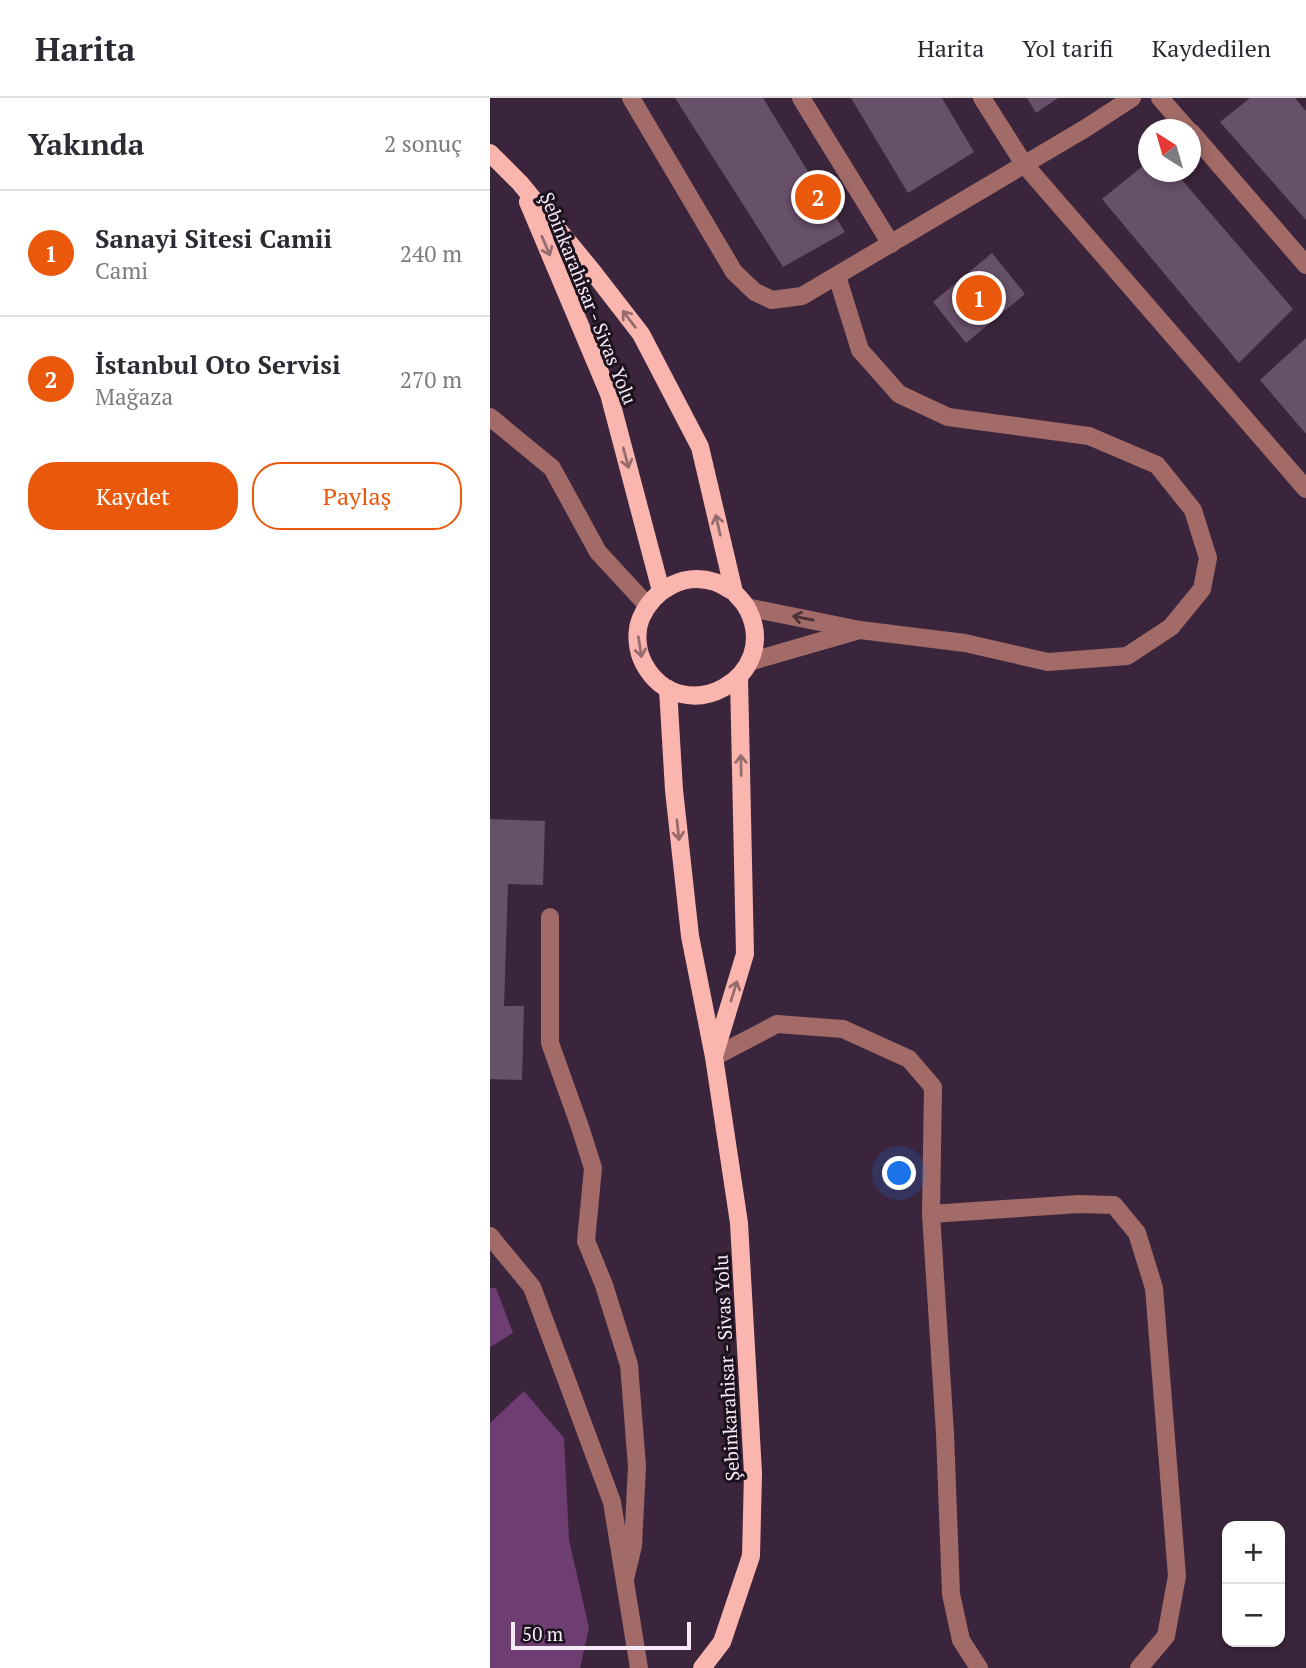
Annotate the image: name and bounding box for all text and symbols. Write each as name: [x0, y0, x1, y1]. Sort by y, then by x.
text: Harita: [35, 27, 136, 70]
text: Harita: [917, 32, 984, 64]
text: Yol tarifi: [1022, 32, 1114, 64]
text: Kaydedilen: [1152, 32, 1271, 64]
north arrow: [1138, 119, 1201, 182]
text: Yakında: [28, 124, 144, 164]
text: 2 sonuç: [384, 128, 462, 159]
pin: 2: [795, 171, 841, 223]
street label: Şebinkarahisar - Sivas Yolu: [535, 188, 643, 408]
text: Sanayi Sitesi Camii: [95, 221, 332, 255]
one-way arrow: [540, 234, 553, 256]
text: 1: [45, 238, 58, 269]
text: 240 m: [400, 238, 462, 269]
text: Cami: [95, 255, 148, 286]
pin: 1: [956, 272, 1002, 324]
one-way arrow: [622, 309, 637, 328]
text: İstanbul Oto Servisi: [95, 347, 341, 381]
text: 2: [45, 364, 58, 395]
text: 270 m: [400, 364, 462, 395]
text: Mağaza: [95, 381, 173, 412]
one-way arrow: [620, 447, 633, 469]
button: Kaydet: [28, 462, 238, 530]
button: Paylaş: [252, 462, 462, 530]
one-way arrow: [711, 515, 724, 537]
one-way arrow: [792, 611, 815, 625]
one-way arrow: [634, 635, 647, 658]
one-way arrow: [734, 754, 747, 777]
one-way arrow: [672, 818, 685, 841]
one-way arrow: [728, 981, 741, 1003]
your location: [882, 1156, 916, 1190]
street label: Şebinkarahisar - Sivas Yolu: [708, 1254, 744, 1482]
map controls: [1222, 1521, 1285, 1647]
button: +: [1222, 1521, 1285, 1584]
button: −: [1222, 1584, 1285, 1647]
scale bar: [511, 1619, 691, 1651]
text: 50 m: [522, 1621, 563, 1646]

